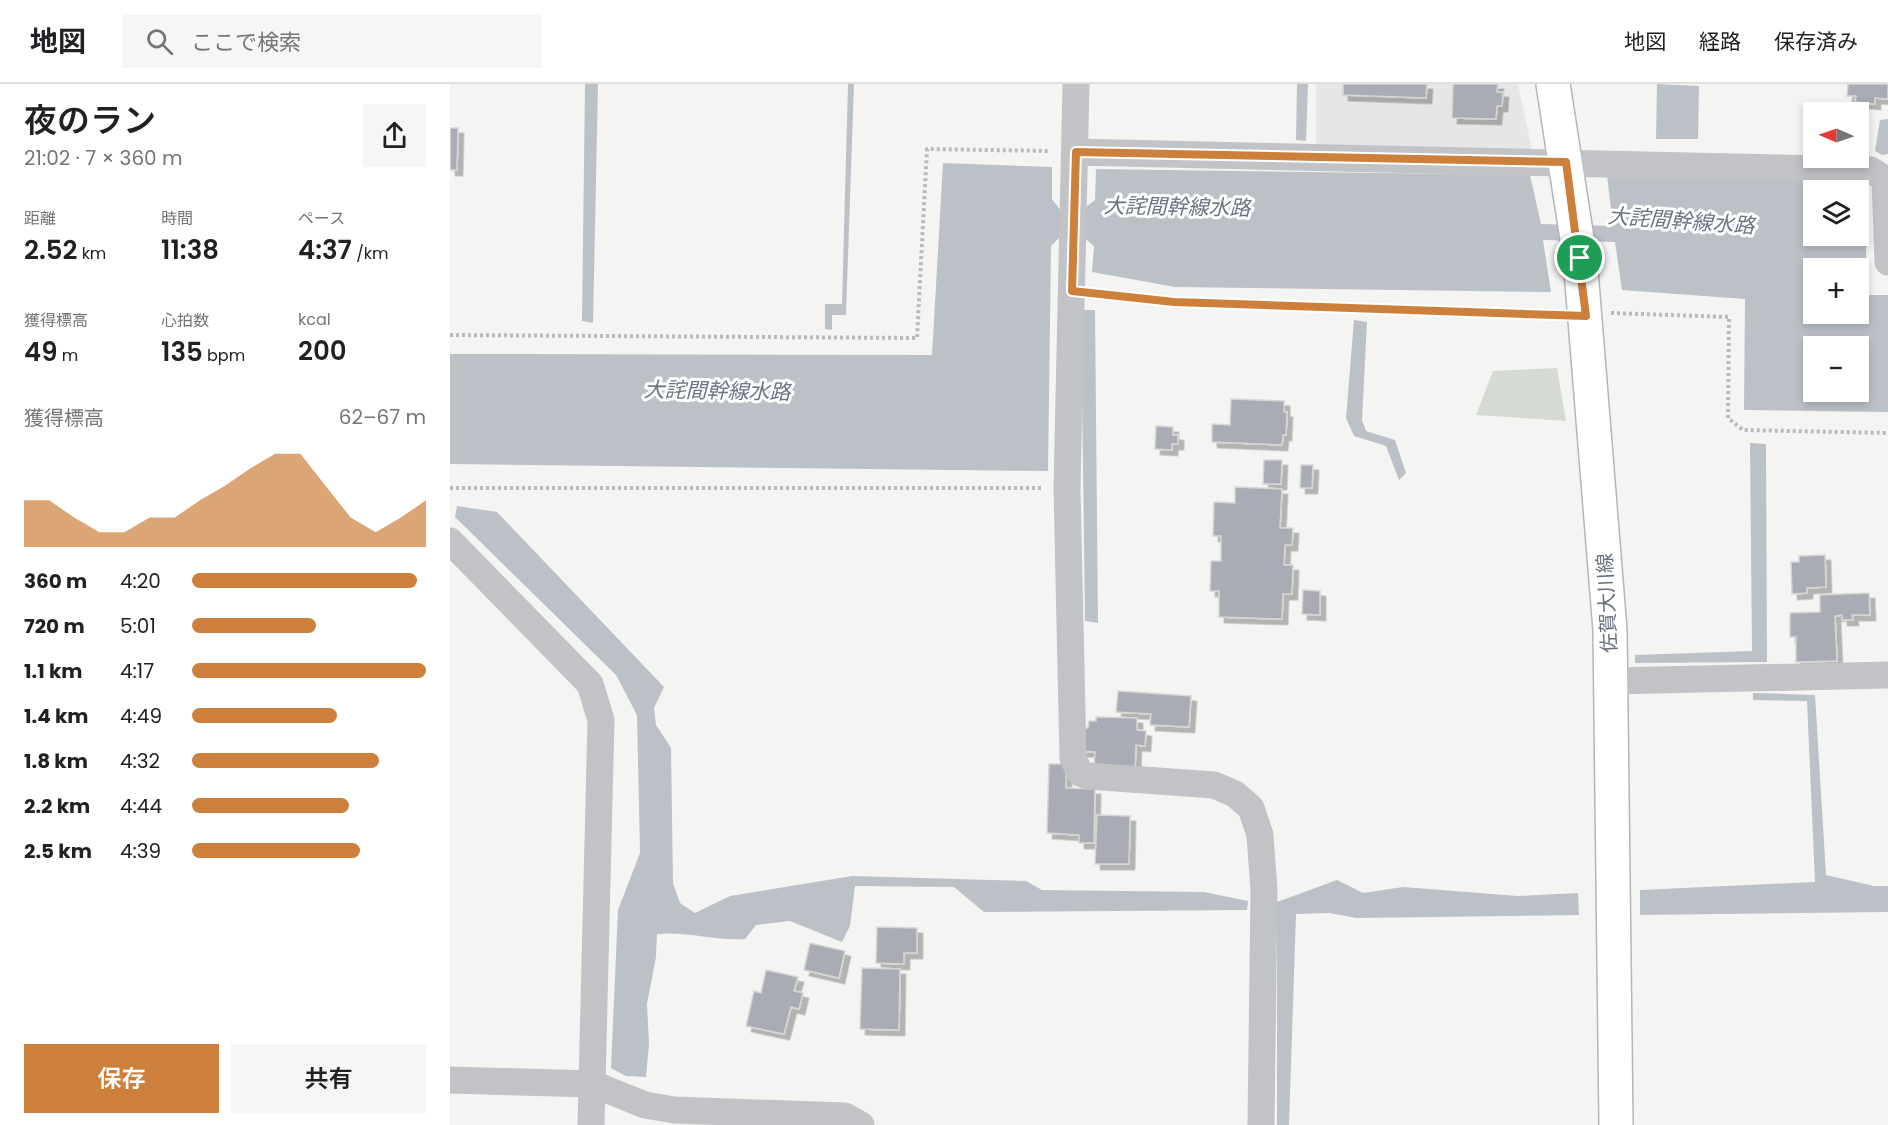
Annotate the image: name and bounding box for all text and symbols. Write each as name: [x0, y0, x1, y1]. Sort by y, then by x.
search box: [122, 14, 542, 68]
text: 地図: [30, 22, 86, 61]
icon: search: [143, 25, 176, 58]
text: ここで検索: [191, 27, 301, 58]
text: 地図: [1624, 27, 1666, 56]
text: 経路: [1699, 27, 1741, 56]
text: 保存済み: [1774, 27, 1858, 56]
text: 夜のラン: [24, 97, 156, 144]
north arrow: [1803, 102, 1869, 168]
map controls: [1803, 102, 1869, 402]
button: share: [363, 104, 426, 167]
text: 21:02 · 7 × 360 m: [24, 144, 183, 172]
button: layers: [1803, 180, 1869, 246]
water label: 大詫間幹線水路: [1103, 191, 1253, 222]
water label: 大詫間幹線水路: [1607, 201, 1757, 240]
text: 距離: [24, 207, 56, 230]
text: 時間: [161, 207, 193, 230]
text: ペース: [298, 207, 345, 230]
text: 2.52: [24, 232, 77, 268]
text: 11:38: [161, 232, 219, 268]
text: 4:37: [298, 232, 352, 268]
pin: [1554, 232, 1605, 283]
icon: arrive: [1563, 241, 1596, 274]
text: km: [77, 242, 106, 265]
text: /km: [352, 242, 388, 265]
button: +: [1803, 258, 1869, 324]
text: kcal: [298, 308, 331, 331]
text: 獲得標高: [24, 309, 88, 332]
text: 心拍数: [161, 309, 209, 332]
text: 200: [298, 333, 347, 369]
text: 49: [24, 334, 57, 370]
text: 135: [161, 334, 203, 370]
button: −: [1803, 336, 1869, 402]
text: m: [57, 344, 78, 367]
text: bpm: [203, 344, 245, 367]
water label: 大詫間幹線水路: [643, 375, 793, 406]
text: 62–67 m: [339, 403, 426, 431]
text: 獲得標高: [24, 404, 104, 432]
street label: 佐賀大川線: [1590, 552, 1624, 654]
text: 360 m: [24, 567, 87, 595]
text: 4:20: [120, 567, 161, 595]
text: 720 m: [24, 612, 85, 640]
text: 5:01: [120, 612, 156, 640]
text: 1.1 km: [24, 657, 82, 685]
text: 4:17: [120, 657, 154, 685]
text: 1.4 km: [24, 702, 88, 730]
text: 4:49: [120, 702, 162, 730]
text: 1.8 km: [24, 747, 88, 775]
text: 4:32: [120, 747, 160, 775]
text: 2.2 km: [24, 792, 90, 820]
text: 4:44: [120, 792, 162, 820]
text: 2.5 km: [24, 837, 92, 865]
text: 4:39: [120, 837, 161, 865]
button: 保存: [24, 1044, 219, 1113]
button: 共有: [231, 1044, 426, 1113]

